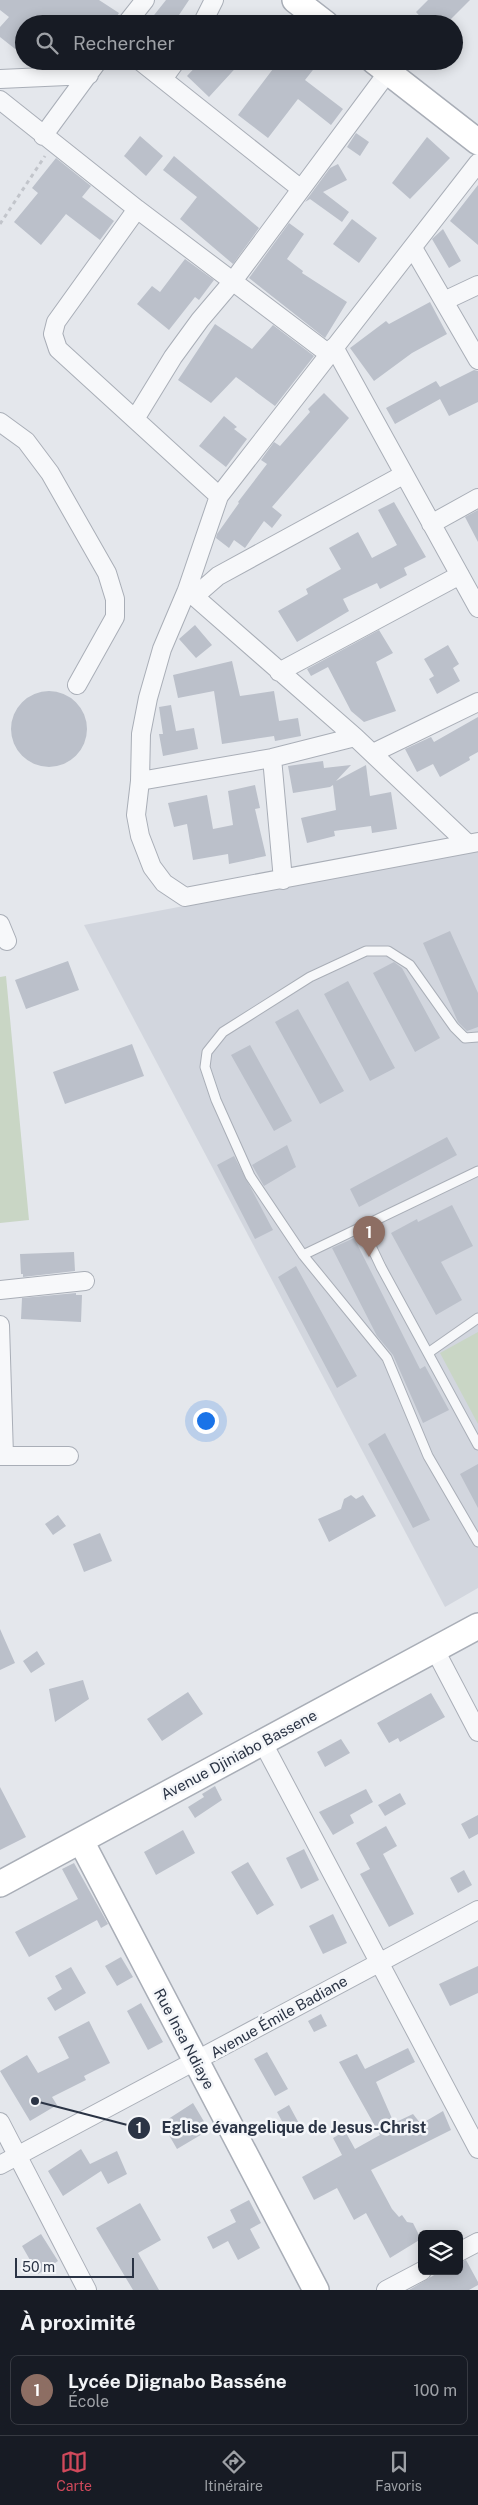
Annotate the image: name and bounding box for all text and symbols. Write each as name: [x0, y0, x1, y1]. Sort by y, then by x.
search box: [15, 15, 463, 70]
icon: search: [33, 29, 61, 57]
text: Rechercher: [73, 32, 175, 54]
pin: 1: [353, 1216, 385, 1257]
your location: [193, 1408, 219, 1434]
street label: Avenue Djiniabo Bassene: [158, 1706, 320, 1803]
street label: Avenue Émile Badiane: [207, 1972, 350, 2061]
street label: Rue Insa Ndiaye: [151, 1986, 218, 2092]
callout: Eglise évangelique de Jesus-Christ: [126, 2112, 437, 2143]
text: Eglise évangelique de Jesus-Christ: [161, 2118, 427, 2137]
text: 1: [136, 2119, 142, 2136]
map controls: [418, 2230, 463, 2275]
button: layers: [418, 2230, 463, 2275]
scale bar: [15, 2255, 134, 2278]
text: 50 m: [22, 2259, 55, 2275]
text: À proximité: [20, 2310, 136, 2335]
text: Lycée Djignabo Basséne: [68, 2370, 287, 2392]
text: 1: [34, 2381, 40, 2400]
text: 100 m: [413, 2381, 457, 2400]
text: École: [68, 2392, 109, 2411]
tab: Carte: [56, 2448, 92, 2494]
tab: Itinéraire: [204, 2448, 263, 2494]
tab: Favoris: [375, 2448, 422, 2494]

